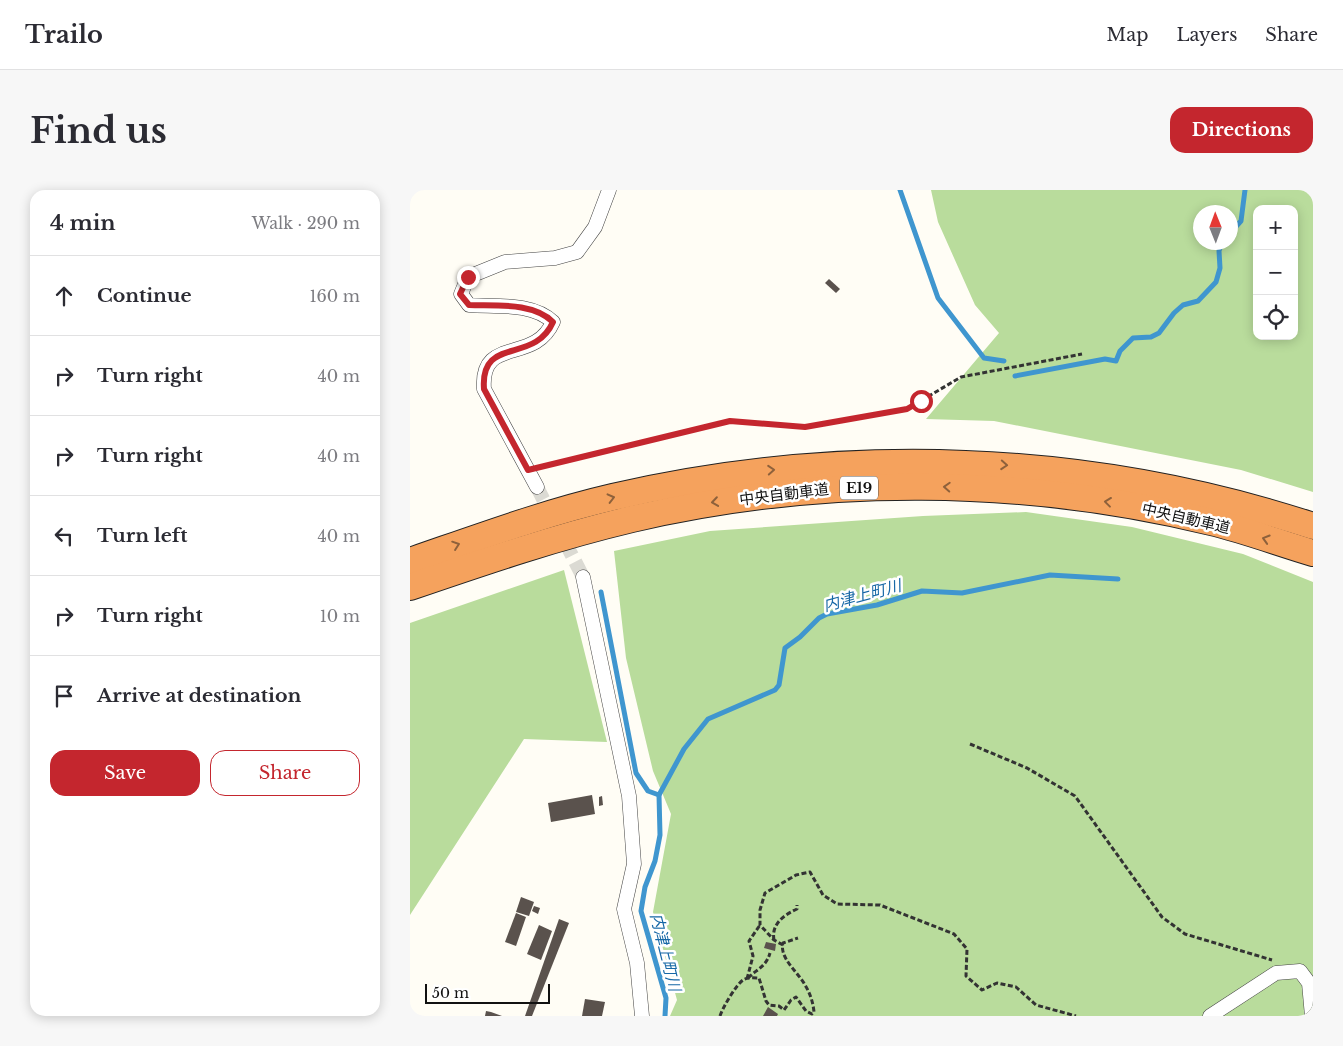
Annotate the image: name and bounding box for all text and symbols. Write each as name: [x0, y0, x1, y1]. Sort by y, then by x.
text: Trailo: [25, 20, 103, 49]
text: Map: [1107, 24, 1148, 46]
text: Layers: [1176, 24, 1237, 46]
text: Share: [1265, 24, 1318, 46]
button: Directions: [1170, 107, 1313, 153]
text: Find us: [30, 109, 167, 152]
north arrow: [1193, 205, 1238, 250]
map controls: [1253, 205, 1298, 340]
button: +: [1253, 205, 1298, 250]
text: 4 min: [50, 210, 116, 236]
text: Walk · 290 m: [252, 213, 360, 233]
button: −: [1253, 250, 1298, 295]
route end: [457, 266, 480, 289]
icon: ahead: [50, 282, 78, 310]
text: Continue: [97, 284, 192, 307]
text: 160 m: [309, 286, 360, 306]
button: locate: [1253, 295, 1298, 340]
icon: right: [50, 362, 78, 390]
text: Turn right: [97, 364, 203, 387]
text: 40 m: [317, 366, 360, 386]
route start: [910, 390, 933, 413]
icon: right: [50, 442, 78, 470]
text: Turn right: [97, 444, 203, 467]
text: 40 m: [317, 446, 360, 466]
one-way arrow: [1000, 460, 1008, 471]
one-way arrow: [768, 464, 776, 475]
road number: E19: [840, 476, 878, 500]
street label: 中央自動車道: [738, 479, 830, 509]
one-way arrow: [942, 481, 950, 492]
one-way arrow: [607, 493, 615, 503]
one-way arrow: [711, 497, 719, 507]
one-way arrow: [1104, 497, 1112, 508]
street label: 中央自動車道: [1140, 499, 1232, 537]
icon: left: [50, 522, 78, 550]
text: Turn left: [97, 524, 188, 547]
text: 40 m: [317, 526, 360, 546]
one-way arrow: [1263, 534, 1271, 544]
one-way arrow: [451, 541, 460, 551]
water label: 内津上町川: [821, 574, 905, 615]
icon: right: [50, 602, 78, 630]
text: Turn right: [97, 604, 203, 627]
text: 10 m: [320, 606, 360, 626]
icon: arrive: [50, 682, 78, 710]
text: Arrive at destination: [97, 684, 301, 707]
button: Save: [50, 750, 200, 796]
button: Share: [210, 750, 360, 796]
water label: 内津上町川: [647, 911, 686, 995]
scale bar: [425, 981, 550, 1004]
text: 50 m: [432, 984, 469, 1002]

